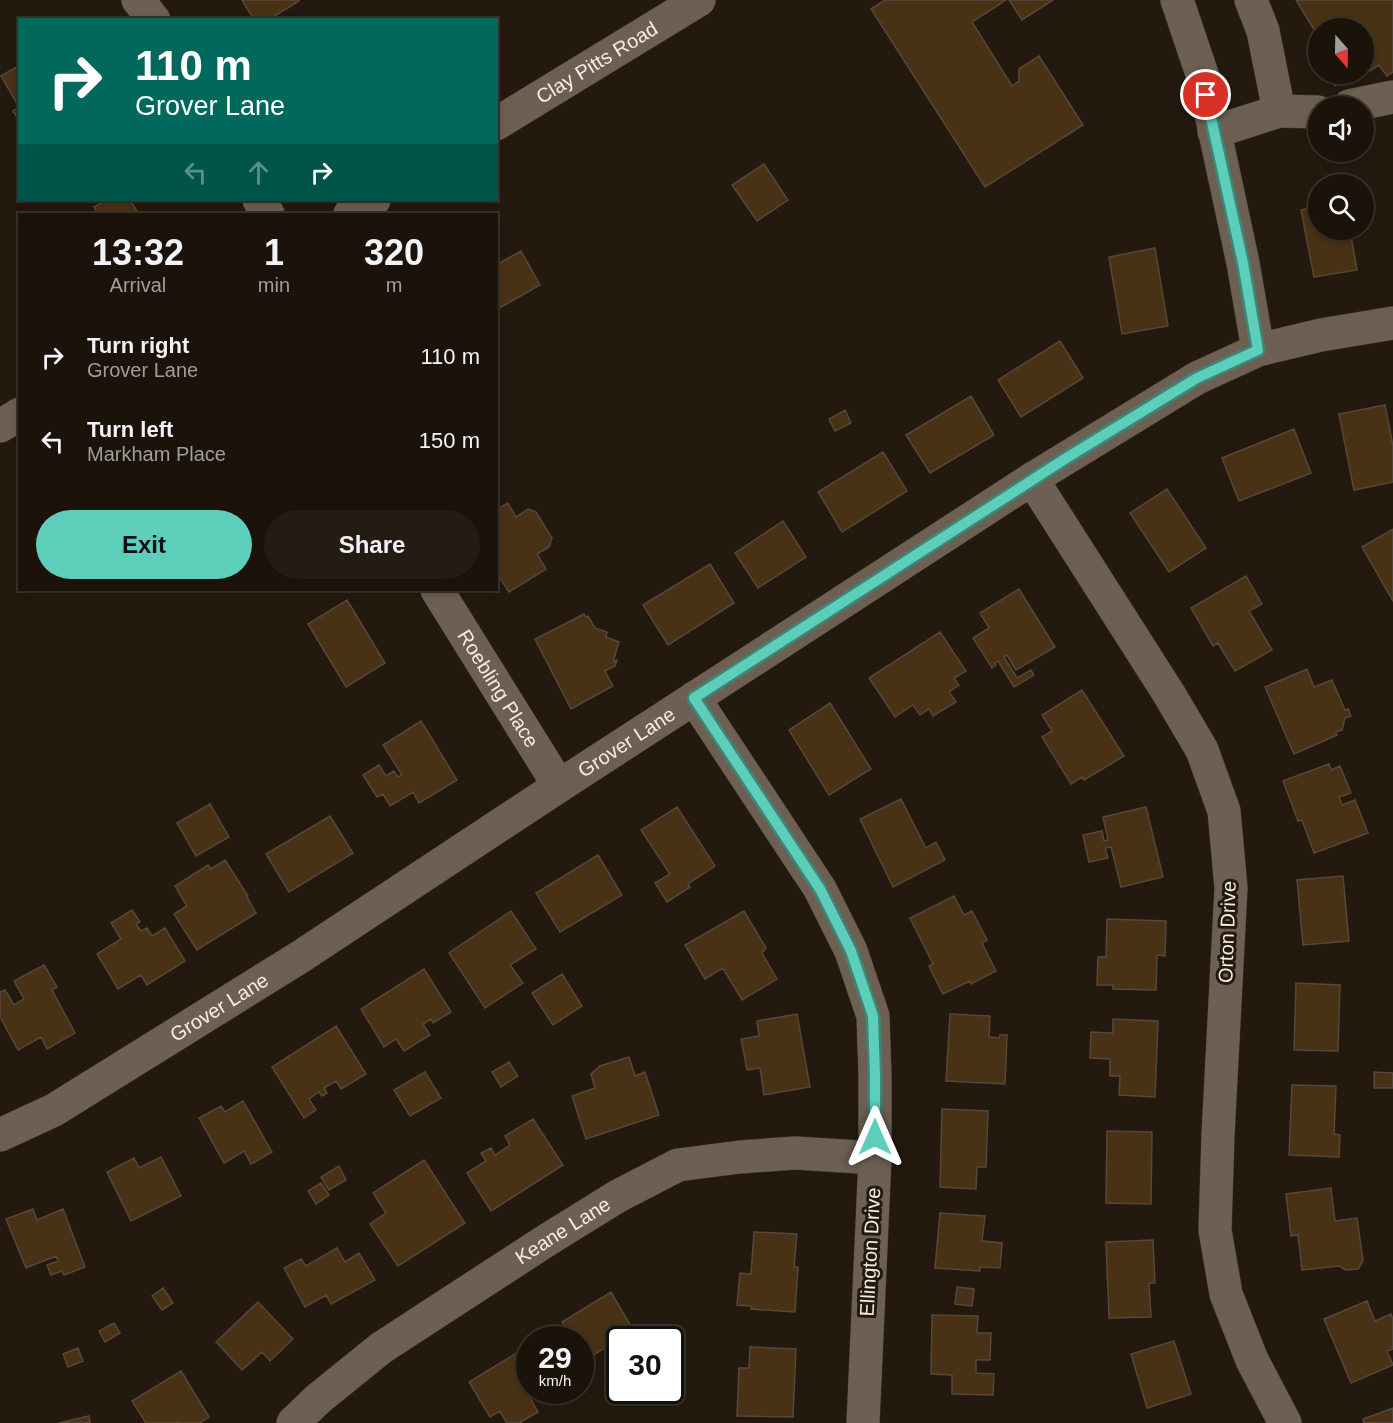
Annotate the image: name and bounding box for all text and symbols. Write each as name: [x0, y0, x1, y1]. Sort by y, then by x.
street label: Clay Pitts Road: [532, 17, 661, 108]
north arrow: [1308, 18, 1374, 84]
map controls: [1308, 18, 1374, 240]
icon: right: [36, 42, 114, 120]
text: 110 m: [135, 42, 252, 89]
pin: [1180, 69, 1231, 120]
icon: arrive: [1189, 78, 1222, 111]
text: Grover Lane: [135, 91, 285, 121]
button: sound: [1308, 96, 1374, 162]
icon: left: [179, 156, 212, 189]
icon: ahead: [242, 156, 275, 189]
icon: right: [305, 156, 338, 189]
button: search: [1308, 174, 1374, 240]
text: 13:32: [92, 232, 184, 273]
text: 1: [264, 232, 284, 273]
text: 320: [364, 232, 424, 273]
text: Arrival: [110, 274, 166, 296]
text: min: [258, 274, 290, 296]
text: m: [386, 274, 402, 296]
text: Turn right: [87, 333, 189, 358]
icon: right: [36, 341, 69, 374]
text: 110 m: [420, 344, 480, 369]
text: Grover Lane: [87, 359, 198, 381]
text: Turn left: [87, 417, 173, 442]
icon: left: [36, 425, 69, 458]
text: 150 m: [419, 428, 480, 453]
text: Markham Place: [87, 443, 226, 465]
button: Exit: [36, 510, 252, 579]
button: Share: [264, 510, 480, 579]
street label: Roebling Place: [453, 626, 543, 751]
street label: Grover Lane: [574, 703, 679, 782]
street label: Orton Drive: [1214, 881, 1240, 983]
street label: Grover Lane: [166, 969, 272, 1046]
position arrow: [843, 1105, 907, 1169]
street label: Ellington Drive: [856, 1187, 884, 1317]
street label: Keane Lane: [511, 1193, 614, 1269]
speed limit sign: 30: [606, 1326, 684, 1404]
text: 29: [538, 1341, 572, 1374]
text: km/h: [539, 1372, 571, 1389]

